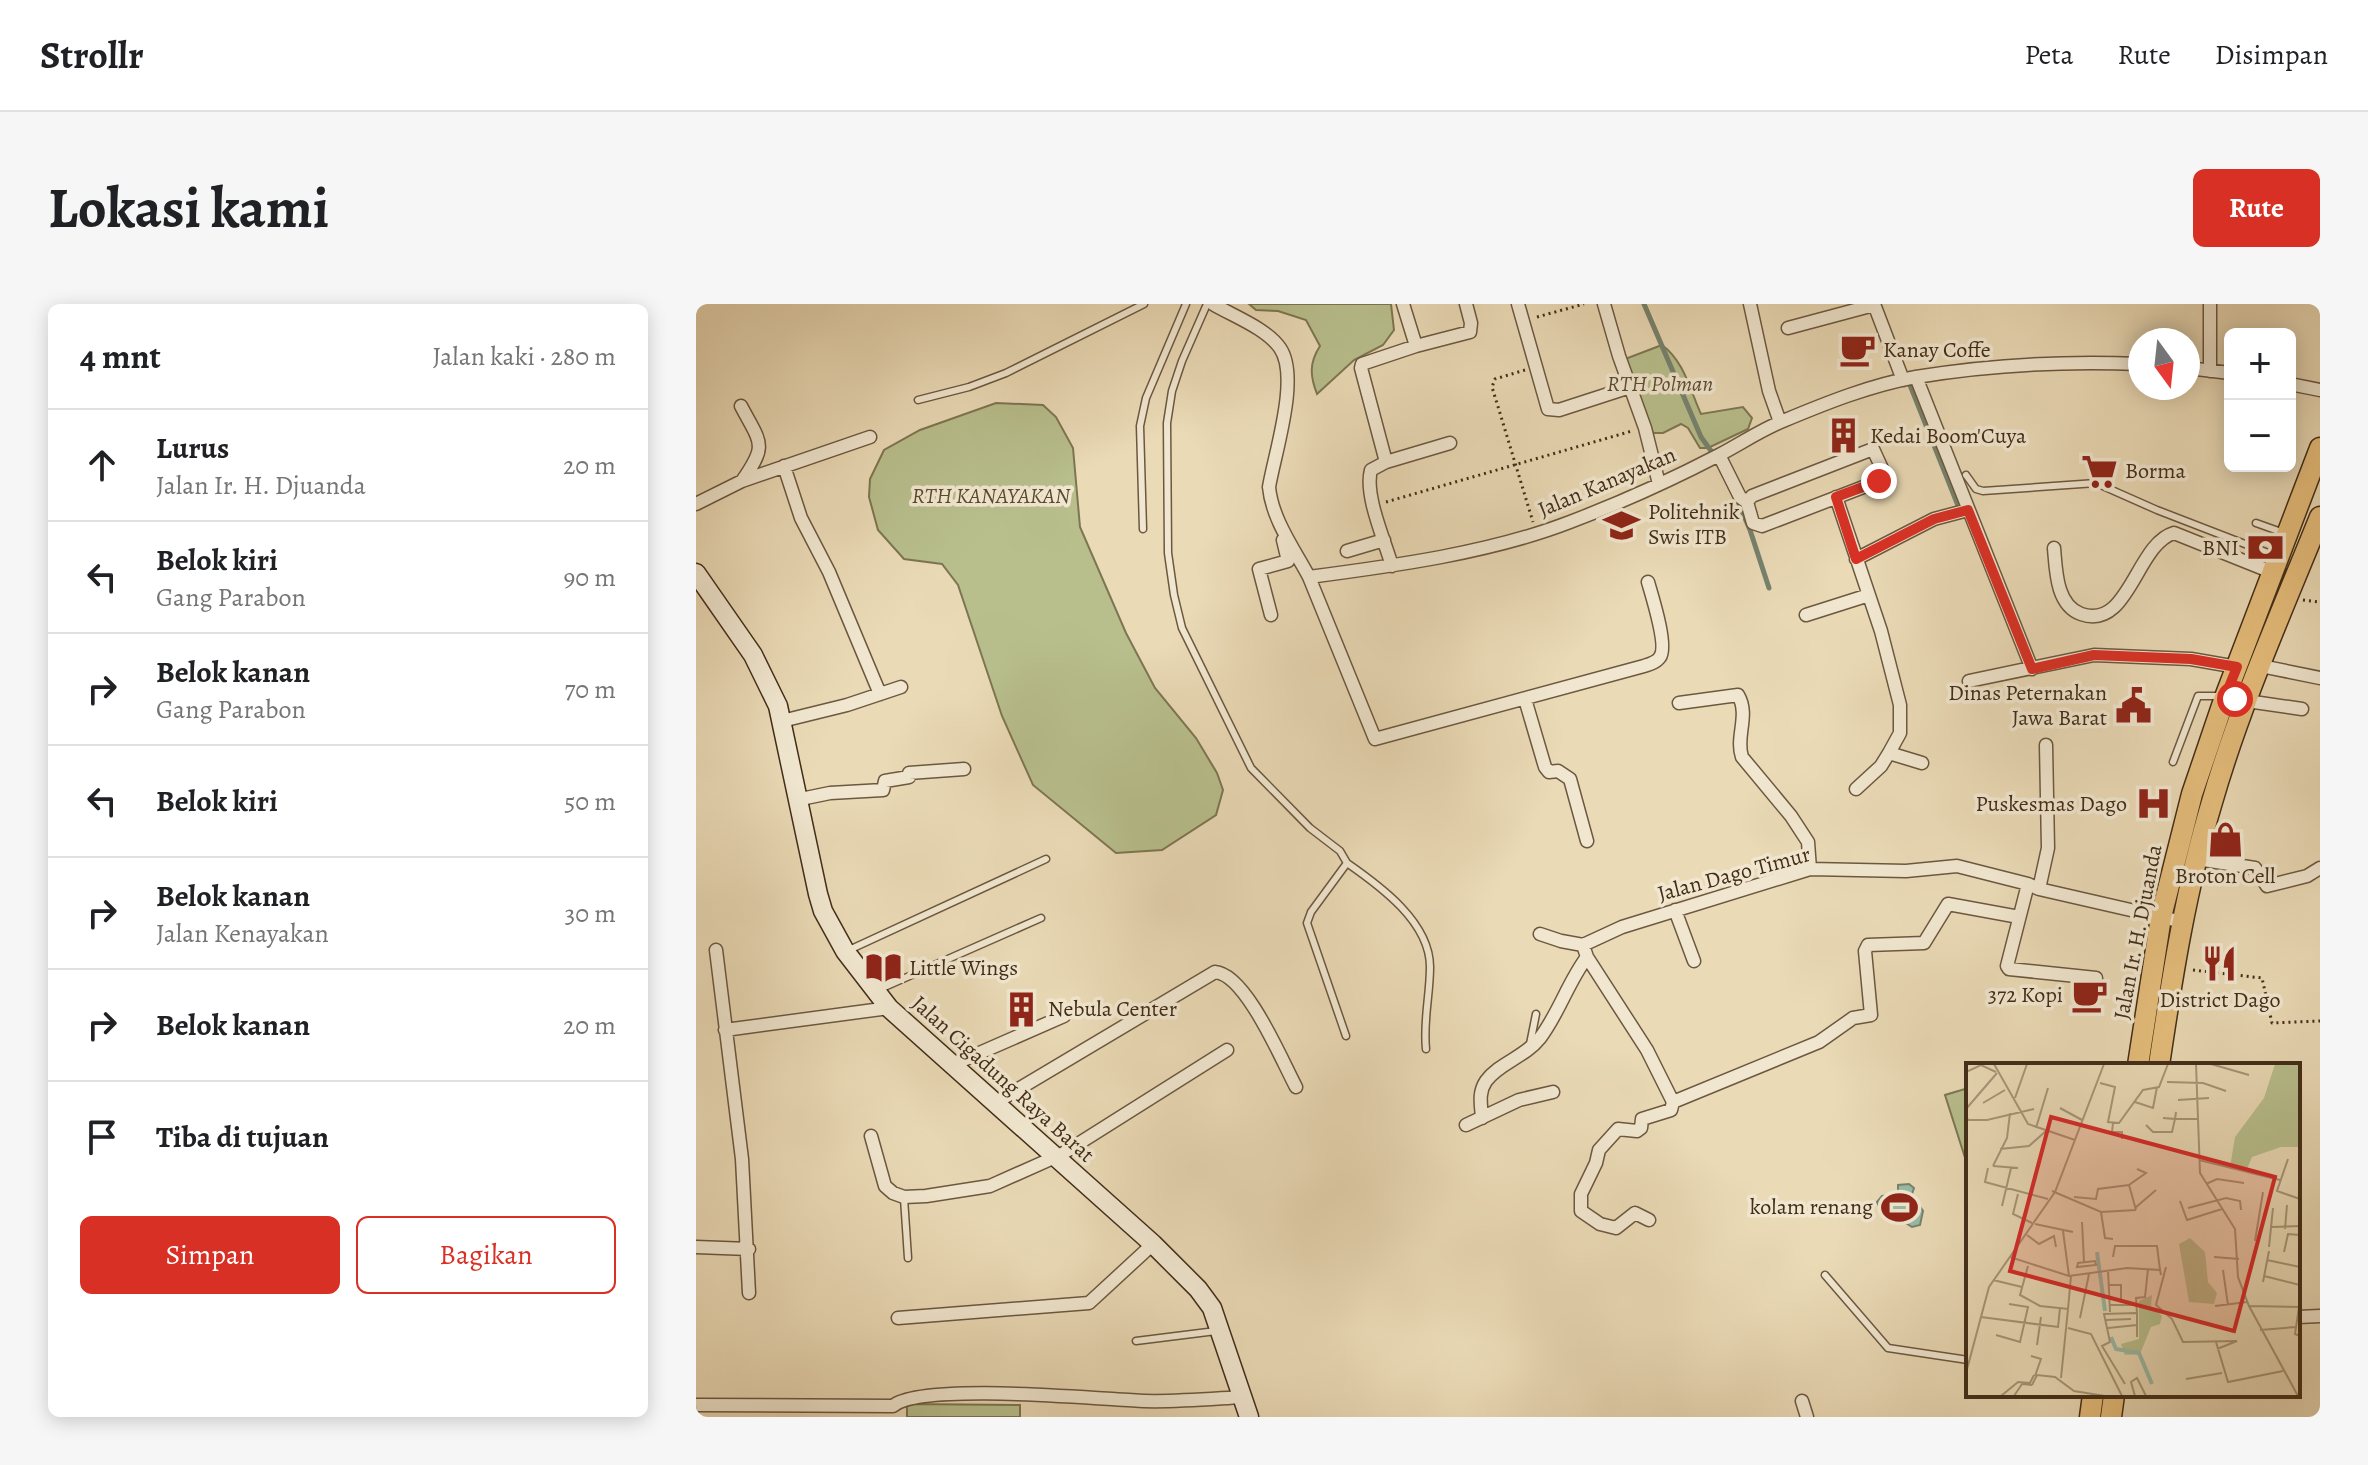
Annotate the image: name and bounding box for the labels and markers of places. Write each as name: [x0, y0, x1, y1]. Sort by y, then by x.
cafe icon: Kanay Coffe: [1838, 331, 1876, 369]
place label: Kanay Coffe: [1883, 335, 1991, 365]
building icon: Kedai Boom'Cuya: [1825, 417, 1863, 455]
place label: Kedai Boom'Cuya: [1870, 421, 2027, 451]
supermarket icon: Borma: [2080, 452, 2118, 490]
place label: Borma: [2125, 456, 2187, 486]
place label: Politehnik Swis ITB: [1648, 497, 1740, 552]
school or university icon: Politehnik Swis ITB: [1603, 506, 1641, 544]
bank icon: BNI: [2246, 529, 2284, 567]
place label: BNI: [2202, 533, 2239, 563]
place label: Dinas Peternakan Jawa Barat: [1948, 678, 2107, 733]
public building icon: Dinas Peternakan Jawa Barat: [2114, 687, 2152, 725]
hospital icon: Puskesmas Dago: [2134, 785, 2172, 823]
place label: Puskesmas Dago: [1975, 789, 2127, 819]
shop icon: Broton Cell: [2206, 821, 2244, 859]
place label: Broton Cell: [2175, 861, 2275, 891]
restaurant icon: District Dago: [2201, 945, 2239, 983]
library icon: Little Wings: [864, 949, 902, 987]
place label: Little Wings: [909, 953, 1018, 983]
cafe icon: 372 Kopi: [2070, 976, 2108, 1014]
place label: 372 Kopi: [1988, 980, 2063, 1010]
place label: District Dago: [2159, 985, 2281, 1015]
building icon: Nebula Center: [1003, 990, 1041, 1028]
place label: Nebula Center: [1048, 994, 1177, 1024]
sports icon: kolam renang: [1880, 1188, 1918, 1226]
place label: kolam renang: [1750, 1192, 1873, 1222]

